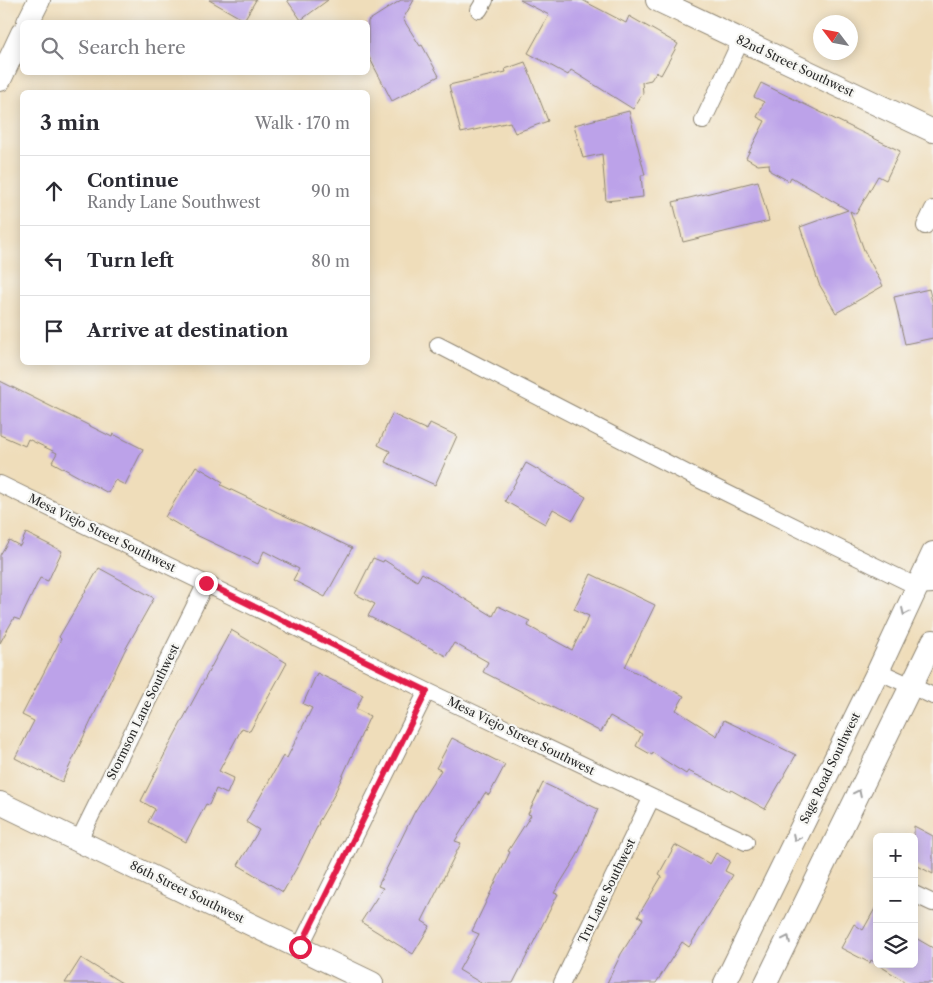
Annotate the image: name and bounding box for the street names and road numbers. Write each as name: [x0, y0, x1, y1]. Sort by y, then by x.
street label: 82nd Street Southwest: [734, 32, 857, 100]
street label: Mesa Viejo Street Southwest: [26, 490, 179, 575]
street label: Stormson Lane Southwest: [103, 641, 182, 782]
street label: Mesa Viejo Street Southwest: [445, 693, 598, 778]
street label: Sage Road Southwest: [796, 709, 863, 826]
street label: Tru Lane Southwest: [575, 835, 639, 946]
street label: 86th Street Southwest: [128, 857, 248, 926]

